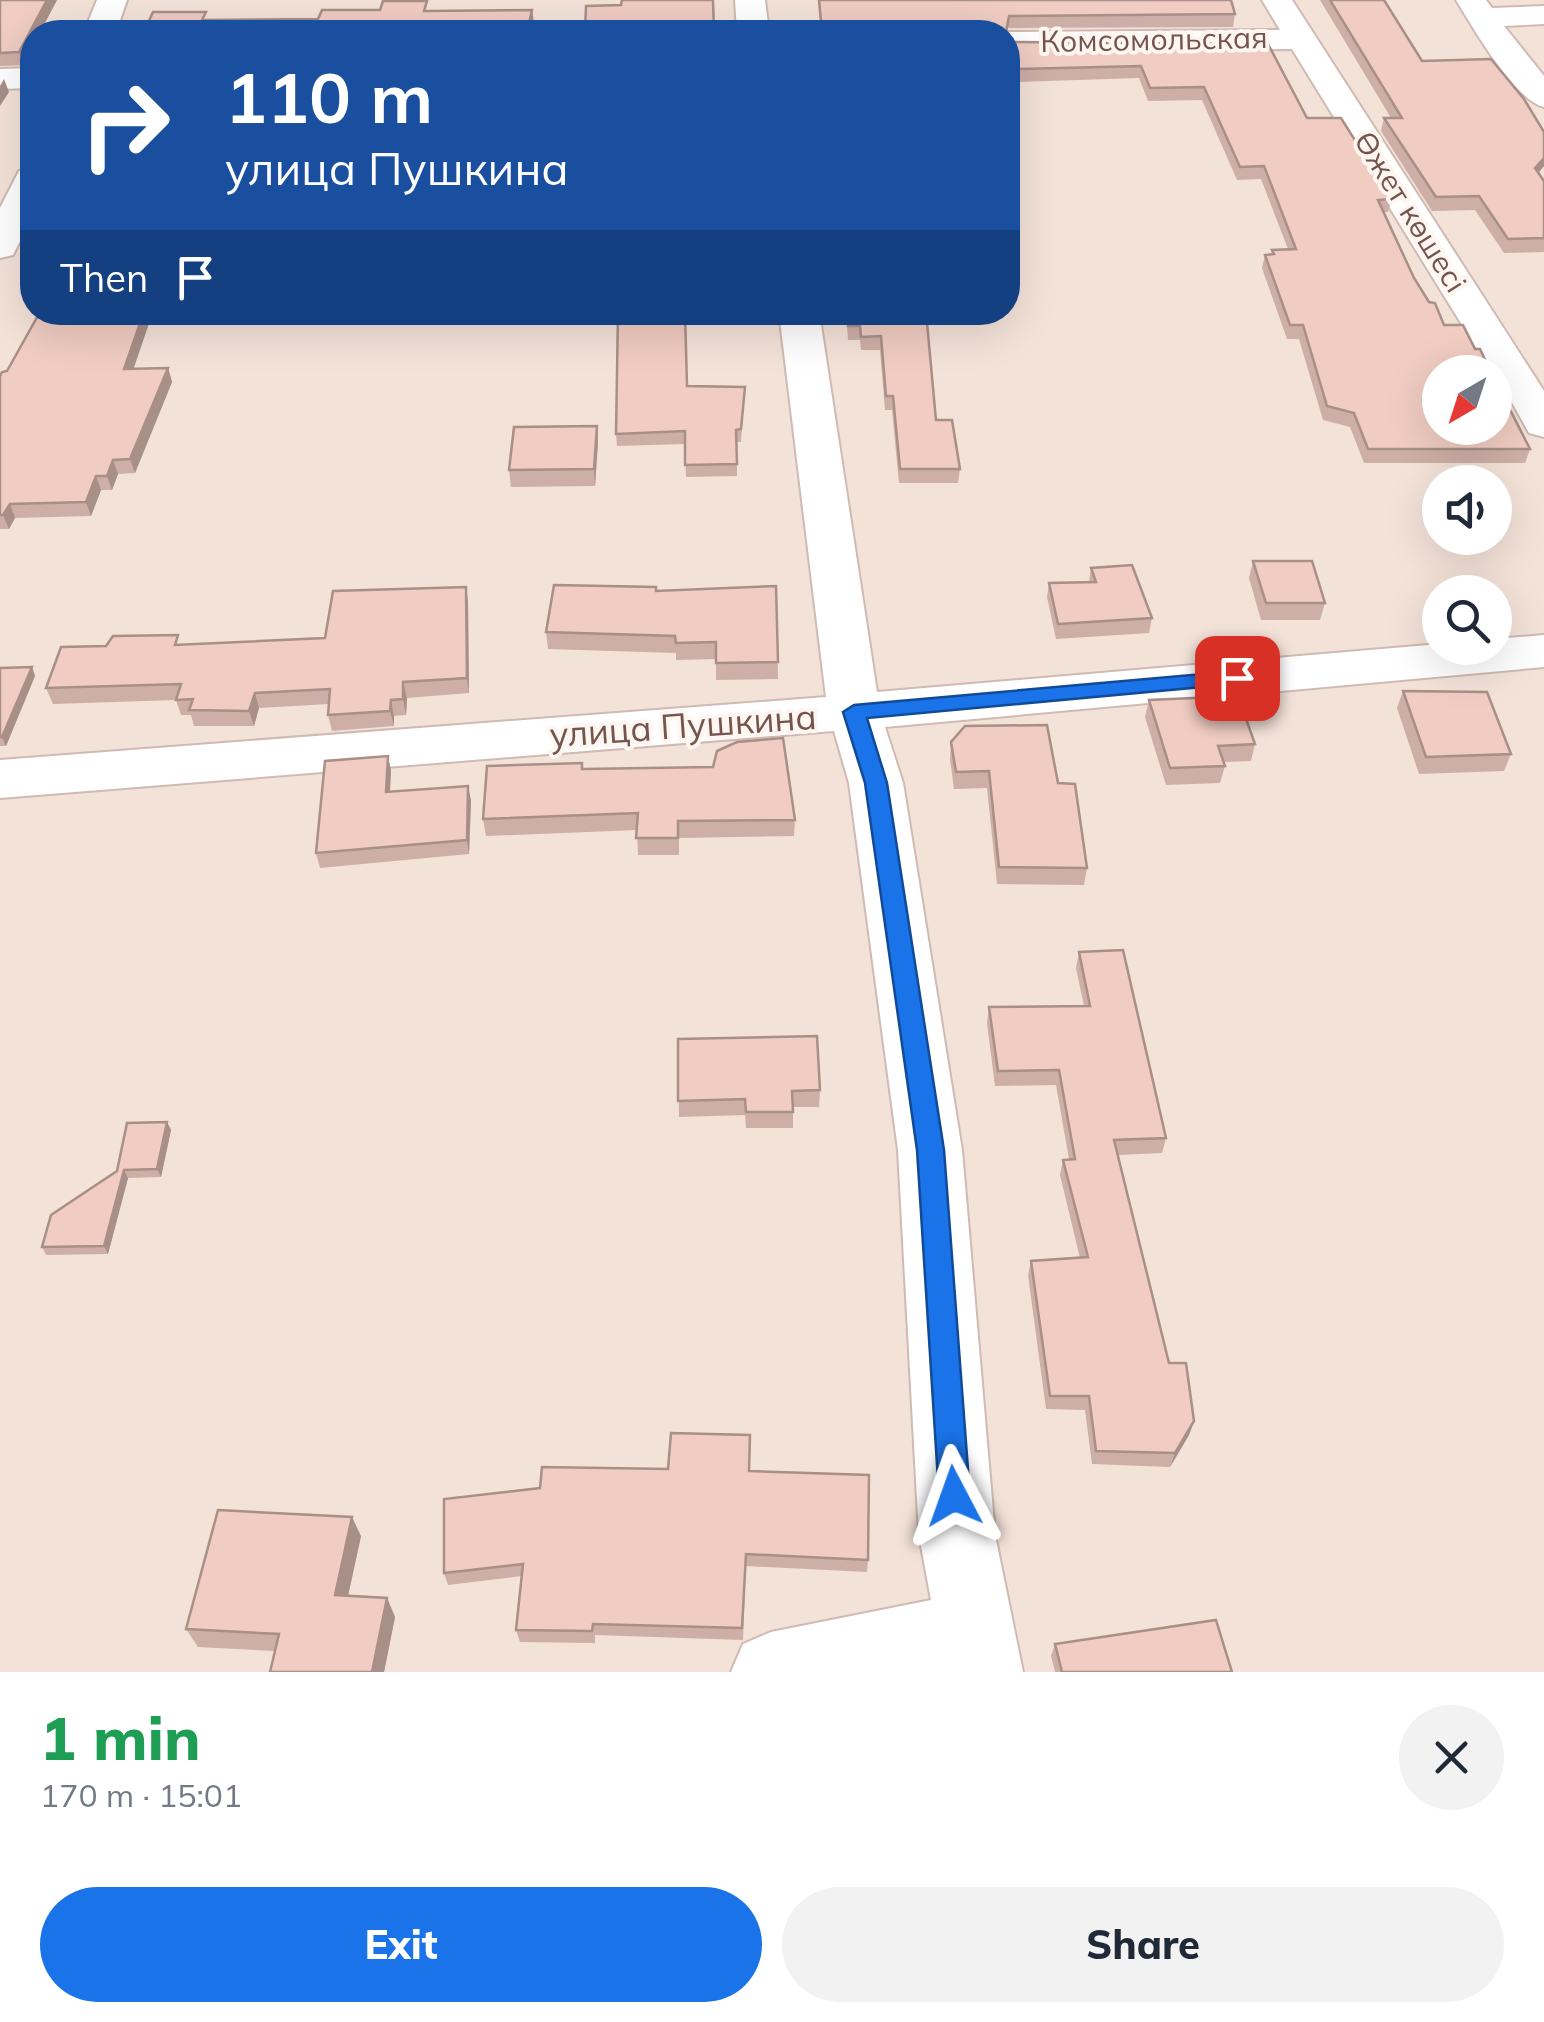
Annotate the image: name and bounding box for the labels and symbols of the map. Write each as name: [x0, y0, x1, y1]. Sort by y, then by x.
street label: Комсомольская: [1040, 18, 1268, 60]
street label: Өжет көшесі: [1346, 124, 1475, 299]
north arrow: [1422, 355, 1512, 445]
pin: [1195, 636, 1280, 721]
street label: улица Пушкина: [548, 694, 818, 756]
position arrow: [902, 1444, 1006, 1548]

